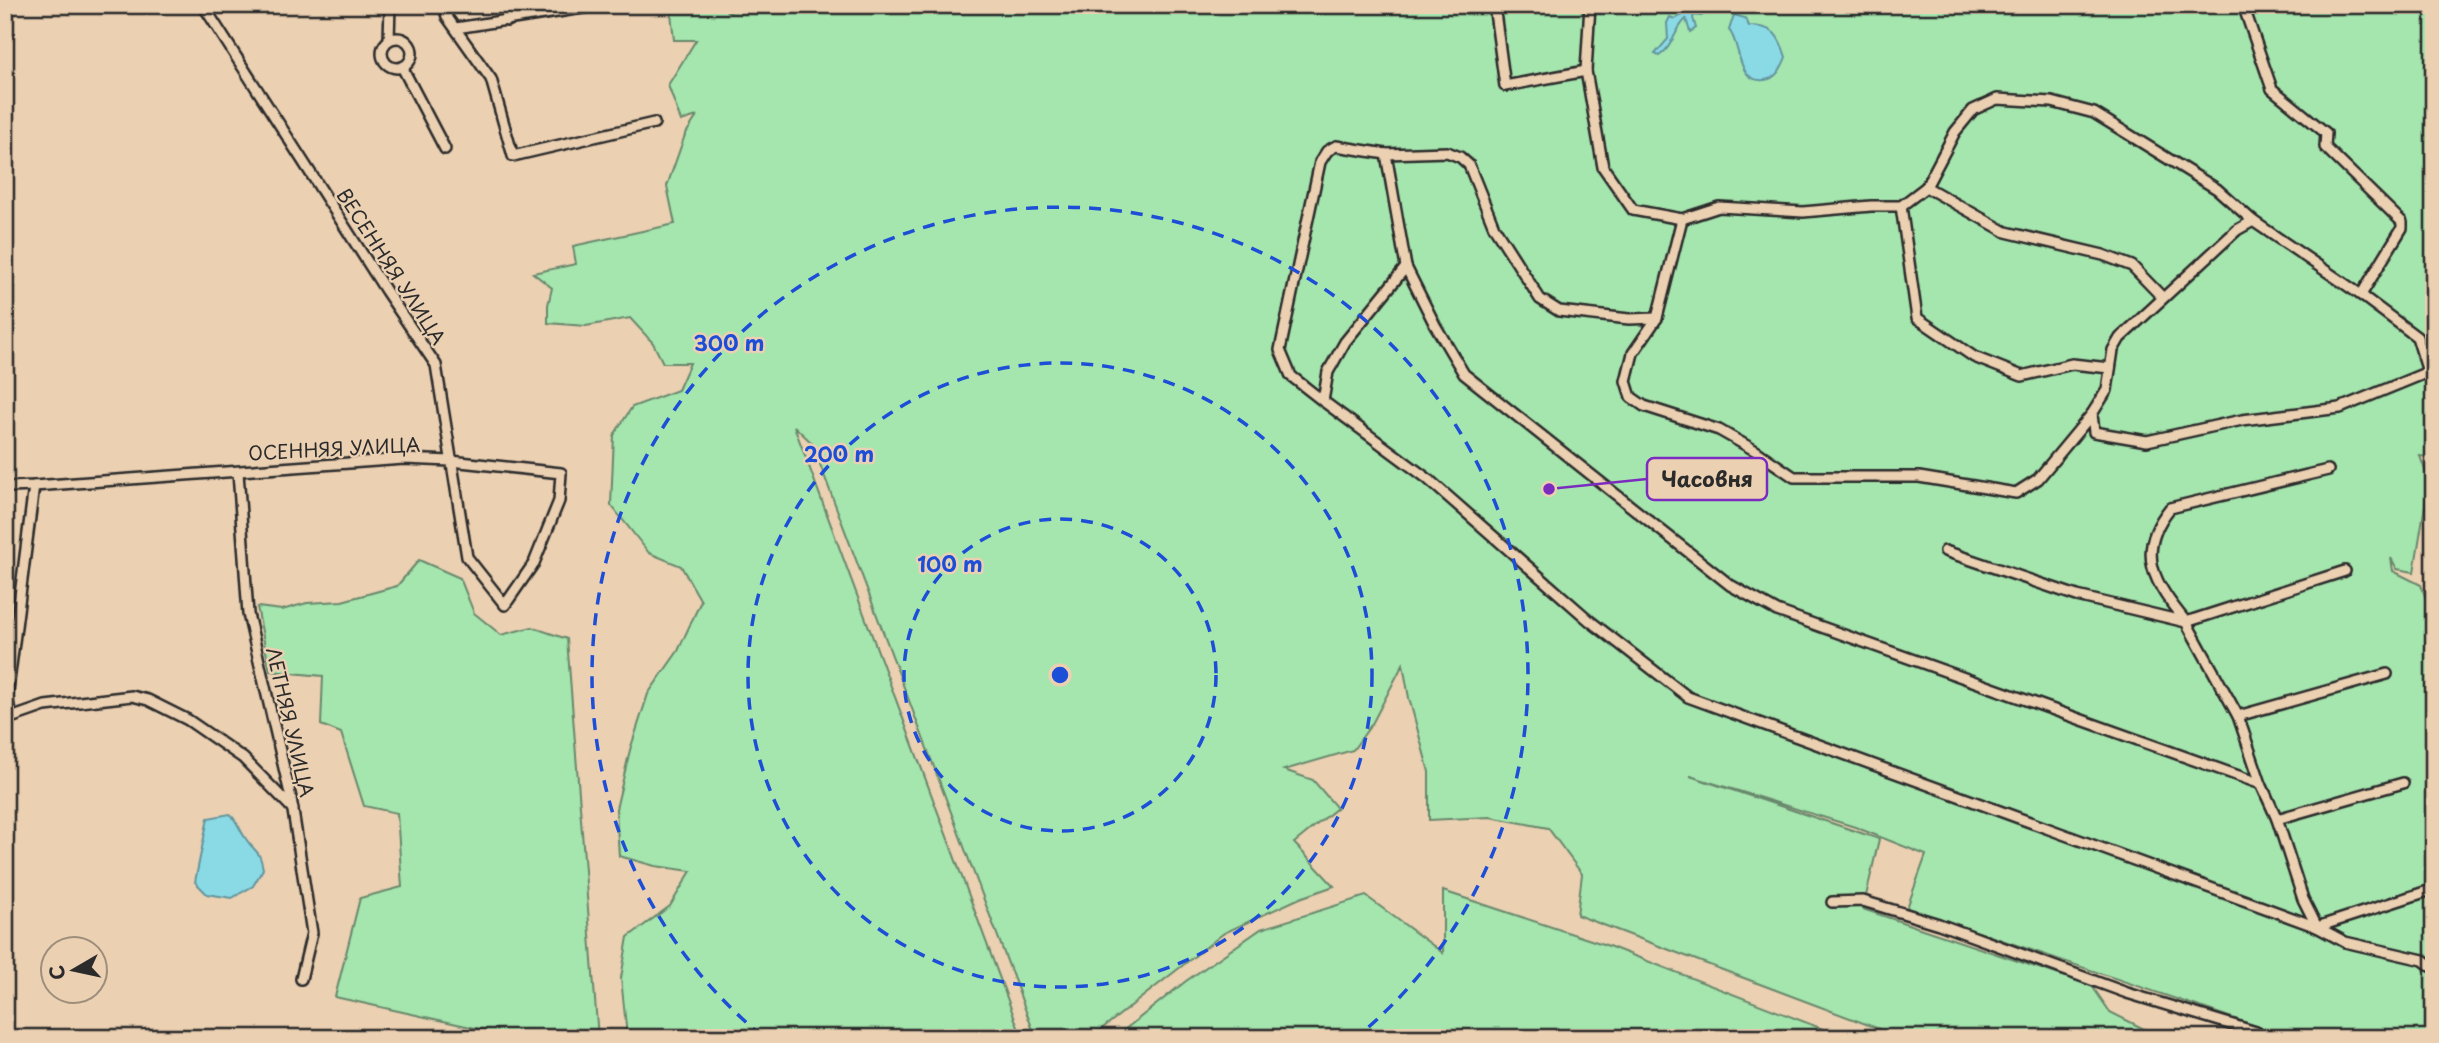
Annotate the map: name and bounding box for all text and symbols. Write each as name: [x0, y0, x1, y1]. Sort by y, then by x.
street label: ВЕСЕННЯЯ УЛИЦА: [331, 182, 453, 350]
text: 300 m: [694, 326, 764, 358]
street label: ОСЕННЯЯ УЛИЦА: [247, 430, 421, 466]
text: 200 m: [804, 437, 874, 469]
callout: Часовня: [1647, 458, 1767, 500]
text: Часовня: [1661, 462, 1753, 494]
text: 100 m: [917, 547, 983, 579]
street label: ЛЕТНЯЯ УЛИЦА: [260, 644, 322, 800]
centre of rings: [1048, 663, 1072, 687]
north arrow: [38, 934, 108, 1004]
text: С: [41, 964, 71, 982]

